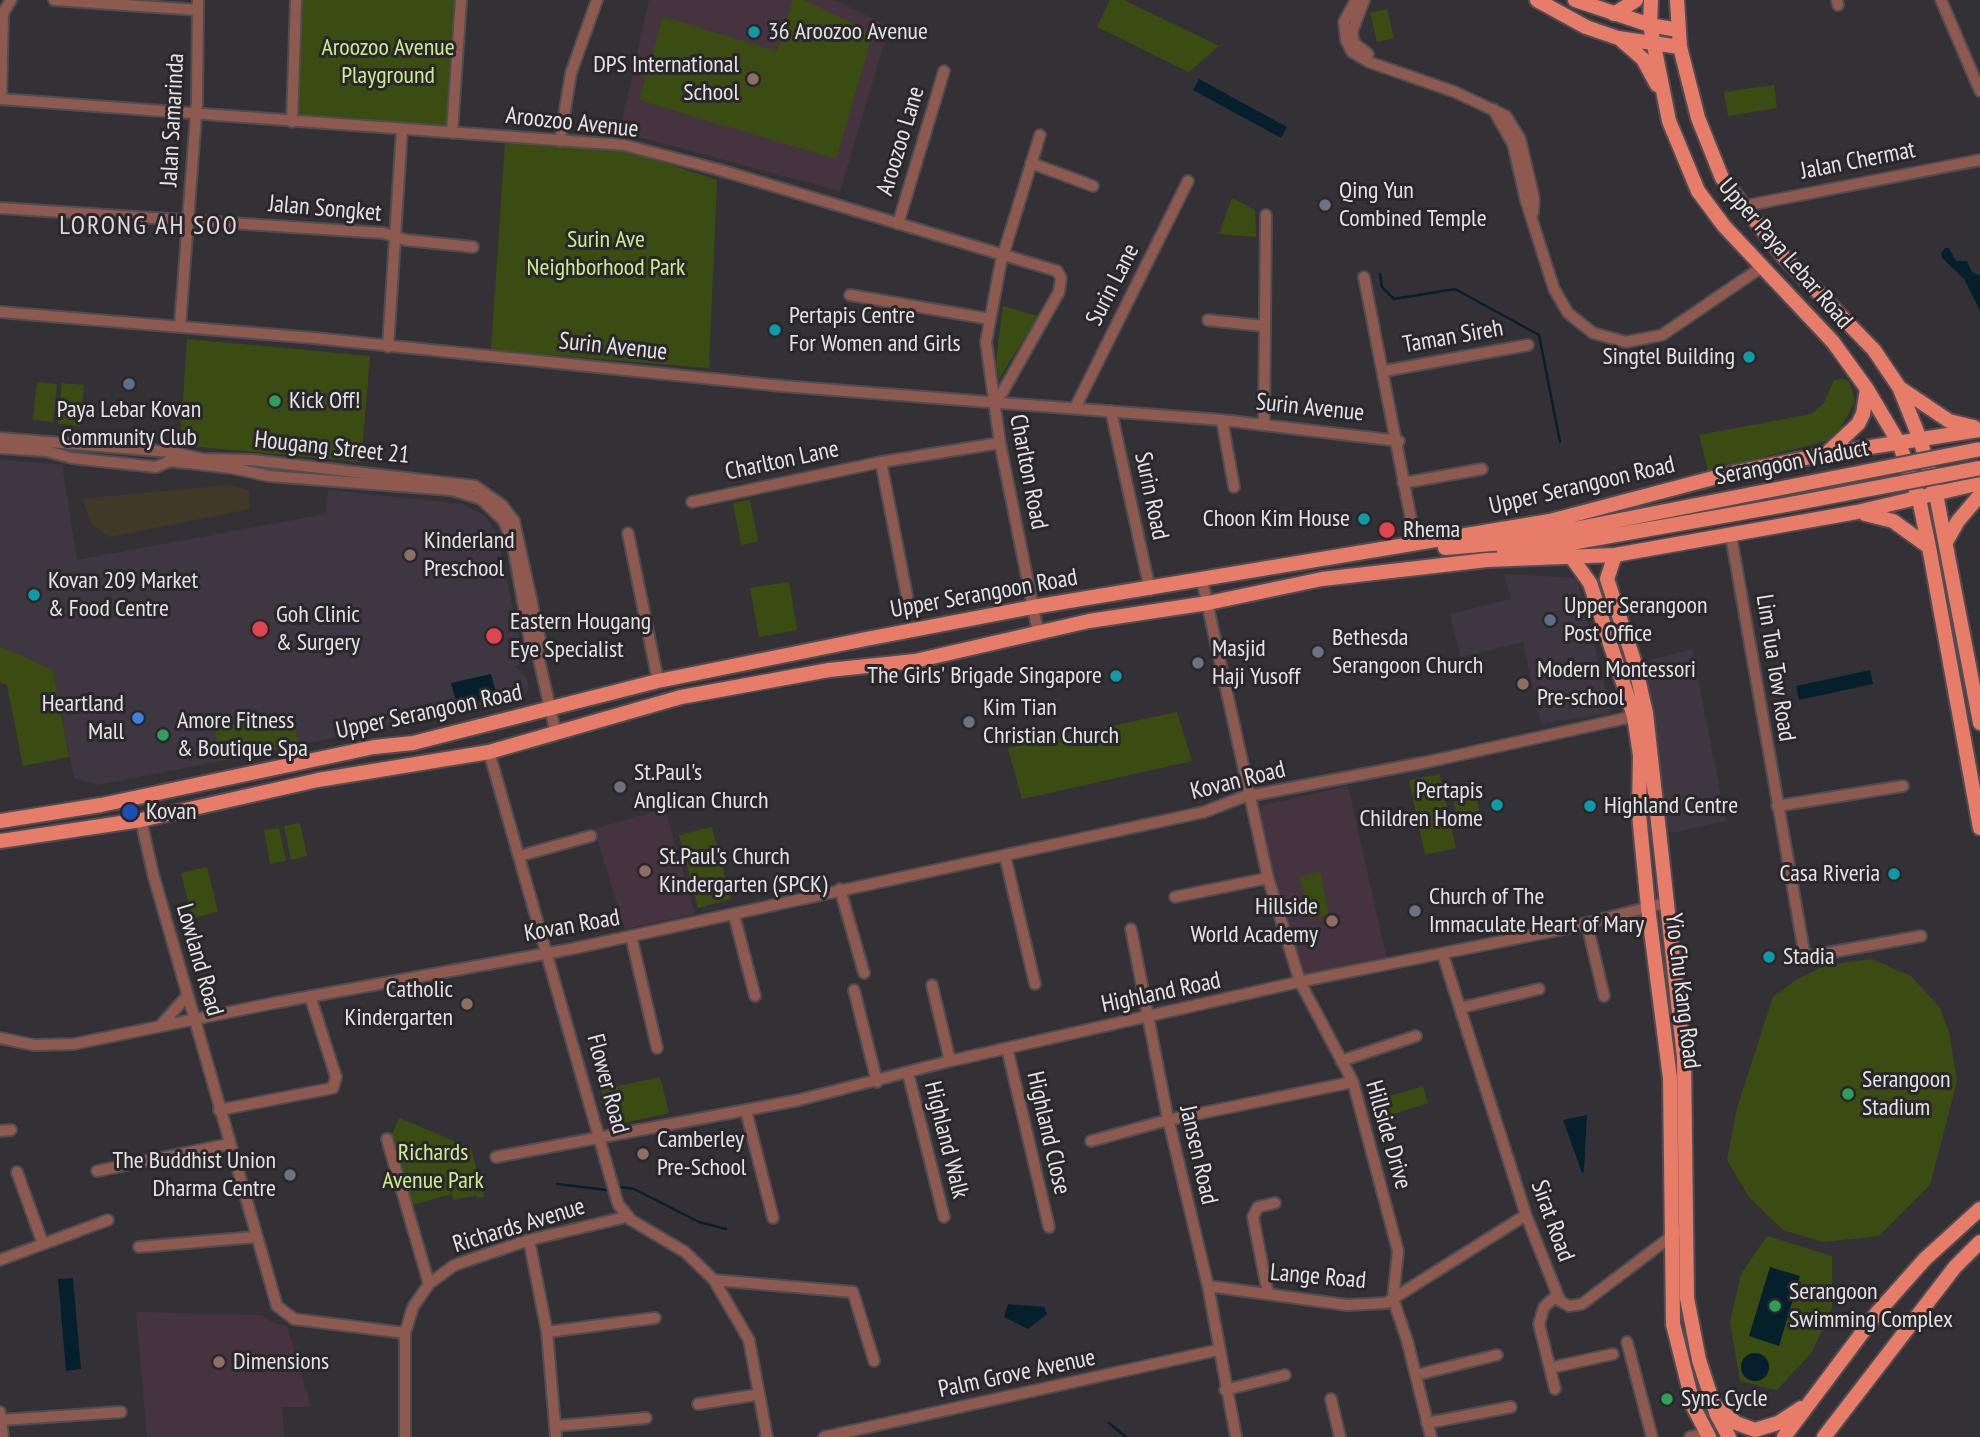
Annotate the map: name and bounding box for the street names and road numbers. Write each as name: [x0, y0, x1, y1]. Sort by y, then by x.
street label: Jalan Samarinda: [155, 53, 191, 187]
street label: Aroozoo Lane: [871, 83, 931, 199]
street label: Aroozoo Avenue: [504, 102, 640, 144]
street label: Jalan Chermat: [1798, 136, 1918, 186]
street label: Upper Paya Lebar Road: [1712, 173, 1858, 335]
street label: Jalan Songket: [267, 190, 383, 228]
street label: Surin Lane: [1080, 239, 1146, 331]
street label: Taman Sireh: [1400, 314, 1506, 360]
street label: Surin Avenue: [557, 327, 669, 367]
street label: Surin Avenue: [1254, 388, 1366, 428]
street label: Charlton Road: [1003, 412, 1053, 532]
street label: Hougang Street 21: [253, 426, 411, 470]
street label: Serangoon Viaduct: [1713, 434, 1871, 492]
street label: Charlton Lane: [723, 435, 841, 487]
street label: Surin Road: [1128, 449, 1174, 543]
street label: Upper Serangoon Road: [1486, 451, 1678, 521]
street label: Upper Serangoon Road: [888, 563, 1080, 625]
street label: Lim Tua Tow Road: [1749, 593, 1801, 743]
street label: Upper Serangoon Road: [333, 678, 525, 746]
street label: Kovan Road: [1188, 755, 1288, 807]
street label: Lowland Road: [169, 901, 229, 1019]
street label: Kovan Road: [522, 903, 622, 949]
street label: Yio Chu Kang Road: [1658, 912, 1706, 1070]
street label: Highland Road: [1099, 966, 1223, 1020]
street label: Flower Road: [580, 1031, 634, 1137]
street label: Highland Close: [1020, 1069, 1076, 1197]
street label: Hillside Drive: [1359, 1077, 1417, 1193]
street label: Highland Walk: [918, 1078, 974, 1202]
street label: Jansen Road: [1173, 1103, 1223, 1207]
street label: Sirat Road: [1524, 1176, 1580, 1266]
street label: Richards Avenue: [450, 1192, 588, 1260]
street label: Lange Road: [1269, 1258, 1367, 1296]
street label: Palm Grove Avenue: [936, 1343, 1098, 1405]

